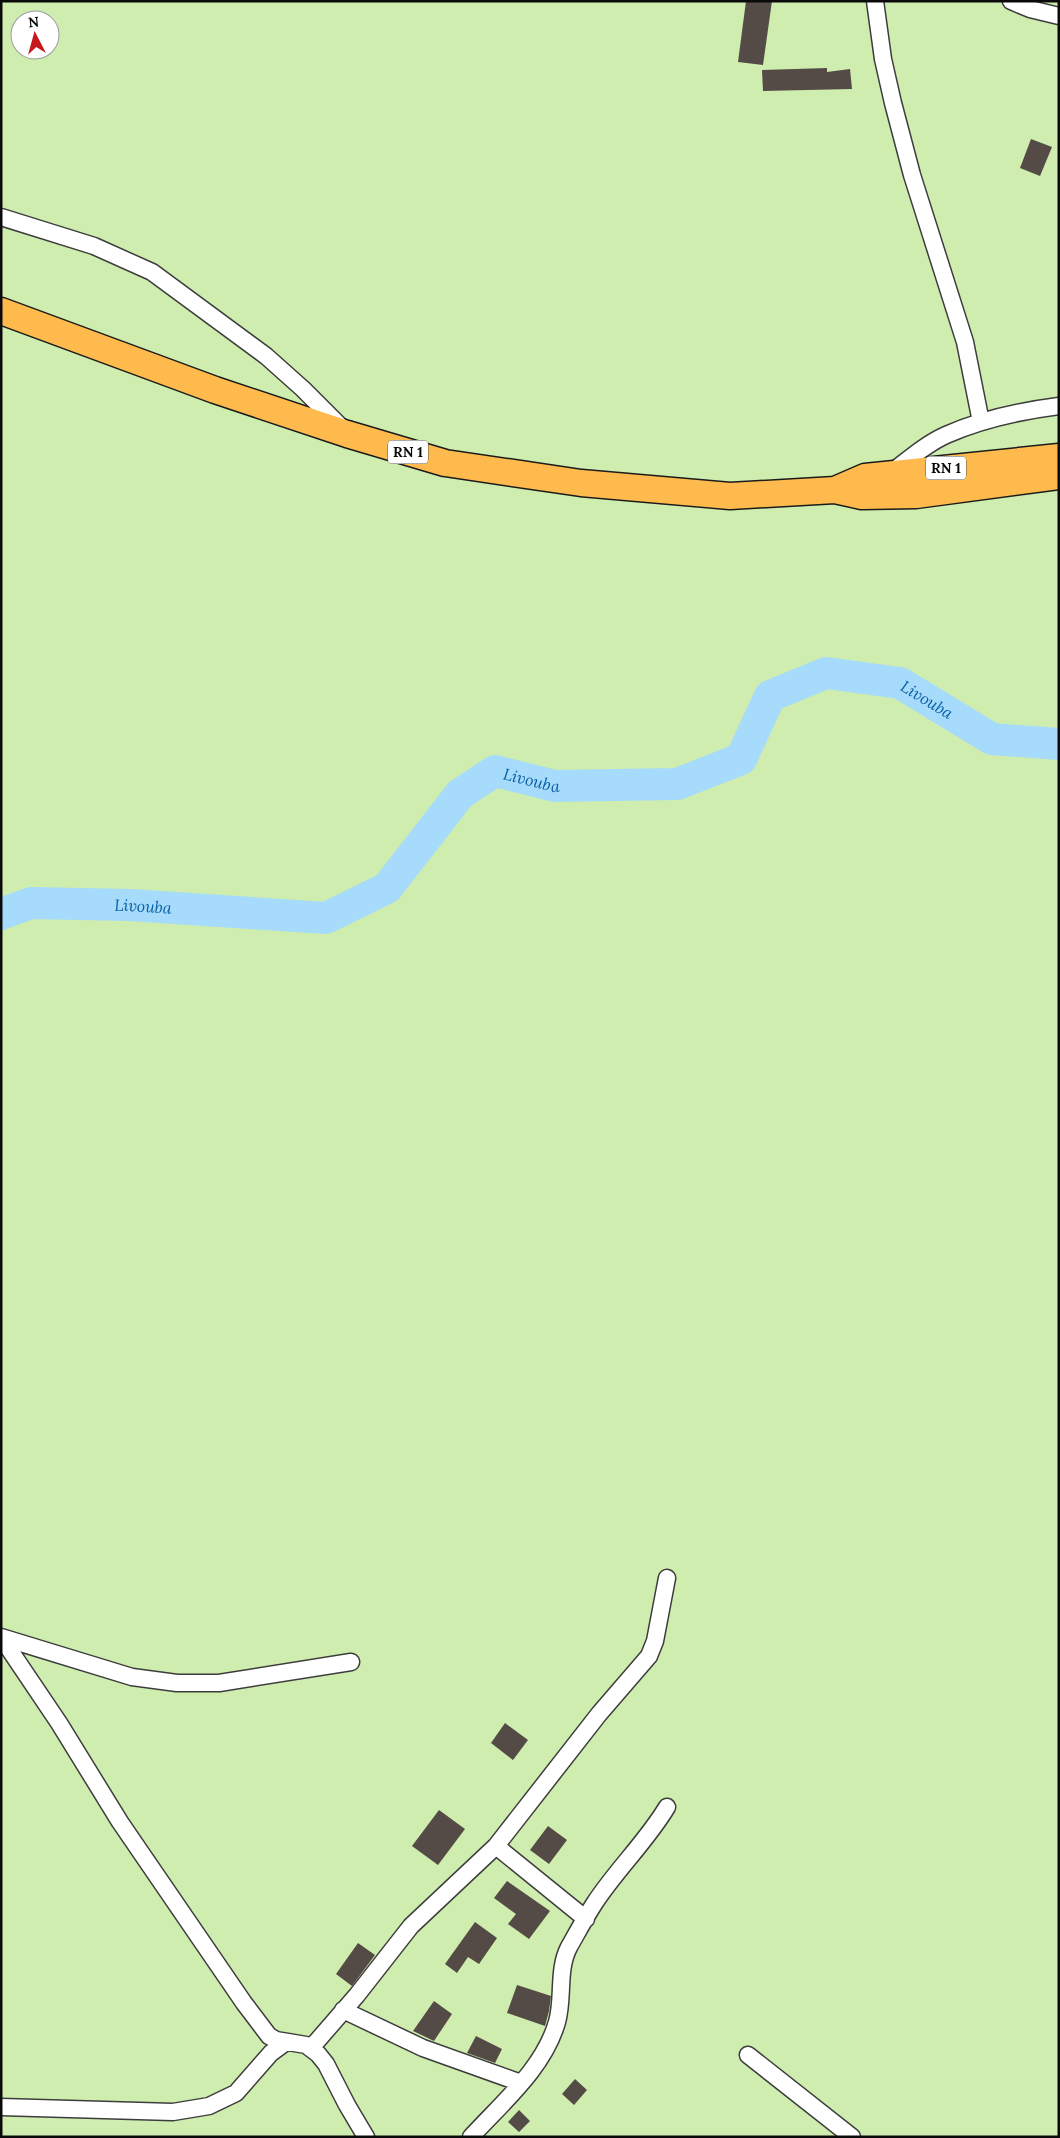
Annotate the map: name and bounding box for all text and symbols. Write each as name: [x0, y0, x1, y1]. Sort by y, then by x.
north arrow: [10, 10, 60, 60]
text: N: [27, 13, 40, 32]
road number: RN 1: [388, 441, 428, 464]
road number: RN 1: [926, 456, 966, 479]
water label: Livouba: [897, 676, 957, 723]
water label: Livouba: [501, 763, 560, 796]
water label: Livouba: [114, 895, 173, 918]

